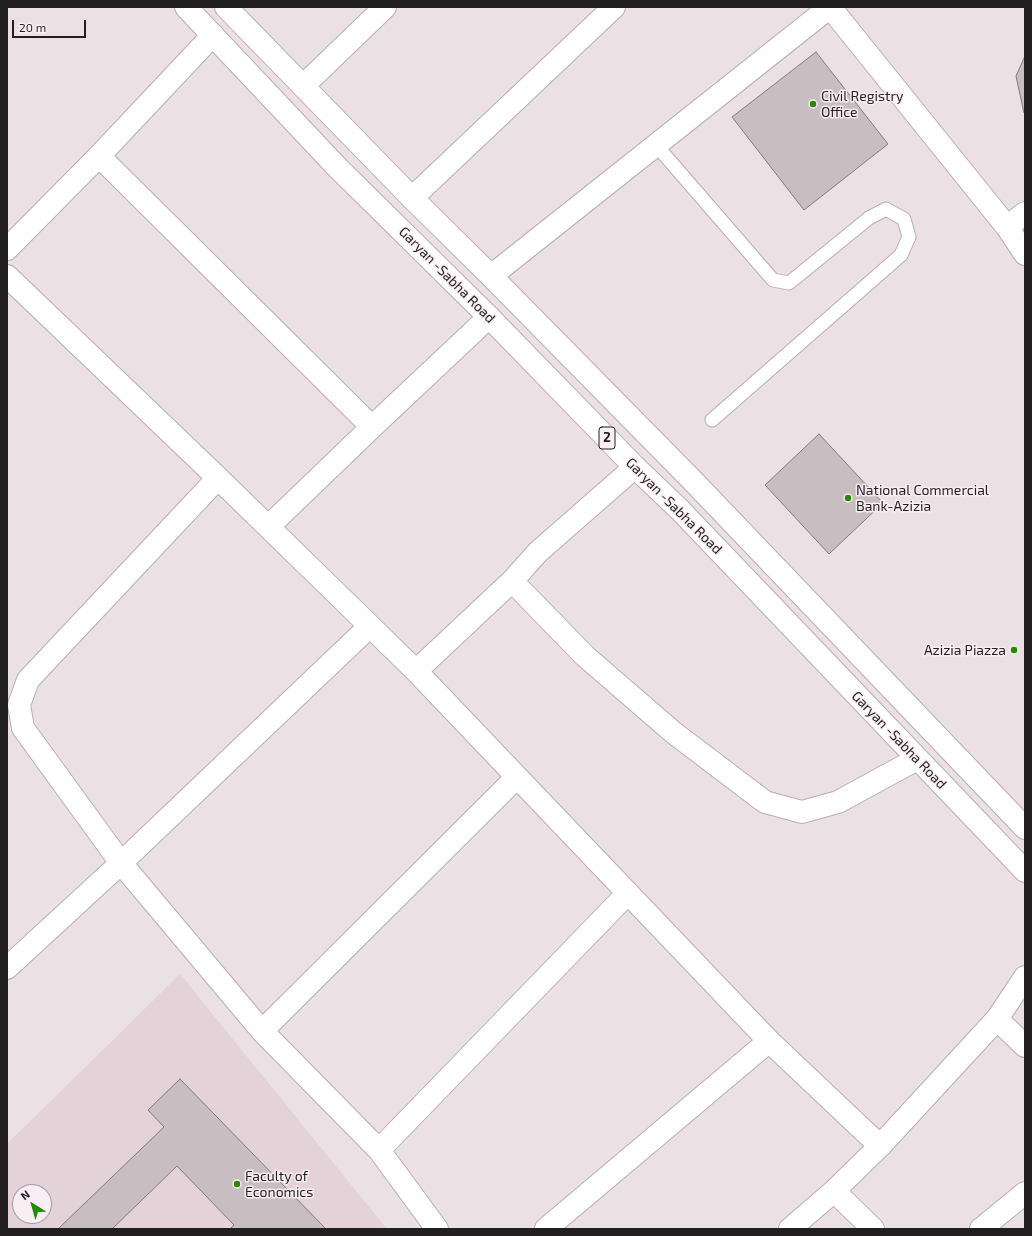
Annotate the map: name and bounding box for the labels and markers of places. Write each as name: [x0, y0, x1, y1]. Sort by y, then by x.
place label: Civil Registry Office: [821, 88, 903, 120]
marker: Civil Registry Office: [808, 99, 818, 109]
place label: National Commercial Bank-Azizia: [856, 482, 989, 514]
marker: National Commercial Bank-Azizia: [843, 493, 853, 503]
place label: Azizia Piazza: [924, 642, 1006, 658]
marker: Azizia Piazza: [1009, 645, 1019, 655]
place label: Faculty of Economics: [245, 1168, 313, 1200]
marker: Faculty of Economics: [232, 1179, 242, 1189]

